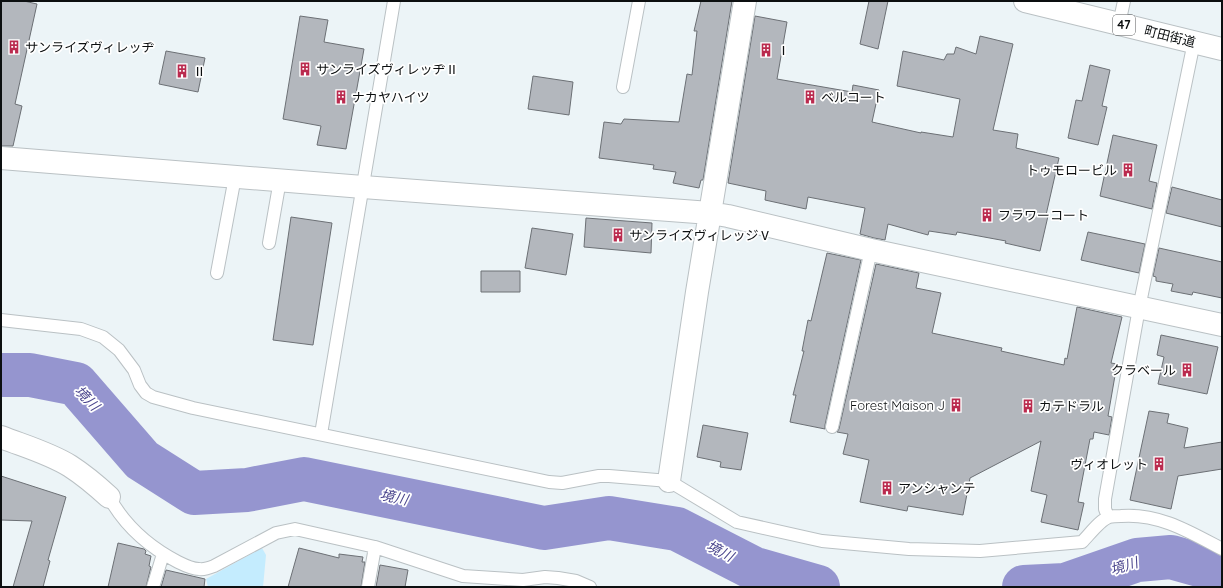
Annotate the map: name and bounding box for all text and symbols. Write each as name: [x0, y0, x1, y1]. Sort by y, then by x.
road number: 47: [1113, 15, 1135, 35]
street label: 町田街道: [1143, 22, 1197, 50]
building icon: サンライズヴィレッヂ: [6, 39, 22, 55]
place label: サンライズヴィレッヂ: [25, 39, 155, 55]
building icon: Ⅰ: [758, 42, 774, 58]
place label: Ⅰ: [777, 42, 790, 58]
building icon: サンライズヴィレッヂⅡ: [297, 61, 313, 77]
place label: サンライズヴィレッヂⅡ: [316, 61, 459, 77]
building icon: Ⅱ: [174, 63, 190, 79]
place label: Ⅱ: [193, 63, 206, 79]
building icon: ナカヤハイツ: [333, 89, 349, 105]
place label: ナカヤハイツ: [352, 89, 429, 105]
building icon: ベルコート: [802, 89, 818, 105]
place label: ベルコート: [821, 89, 886, 105]
place label: トゥモロービル: [1026, 162, 1117, 178]
building icon: トゥモロービル: [1120, 162, 1136, 178]
building icon: フラワーコート: [979, 207, 995, 223]
place label: フラワーコート: [998, 207, 1089, 223]
building icon: サンライズヴィレッジⅤ: [610, 227, 626, 243]
place label: サンライズヴィレッジⅤ: [629, 227, 772, 243]
place label: クラベール: [1111, 362, 1176, 378]
building icon: クラベール: [1179, 362, 1195, 378]
water label: 境川: [71, 382, 105, 416]
place label: Forest Maison J: [850, 397, 945, 413]
building icon: Forest Maison J: [948, 397, 964, 413]
building icon: カテドラル: [1020, 398, 1036, 414]
place label: カテドラル: [1039, 398, 1104, 414]
place label: ヴィオレット: [1070, 456, 1148, 472]
building icon: ヴィオレット: [1151, 456, 1167, 472]
building icon: アンシャンテ: [879, 480, 895, 496]
place label: アンシャンテ: [898, 480, 975, 496]
water label: 境川: [378, 485, 412, 509]
water label: 境川: [703, 537, 738, 566]
water label: 境川: [1108, 553, 1142, 579]

